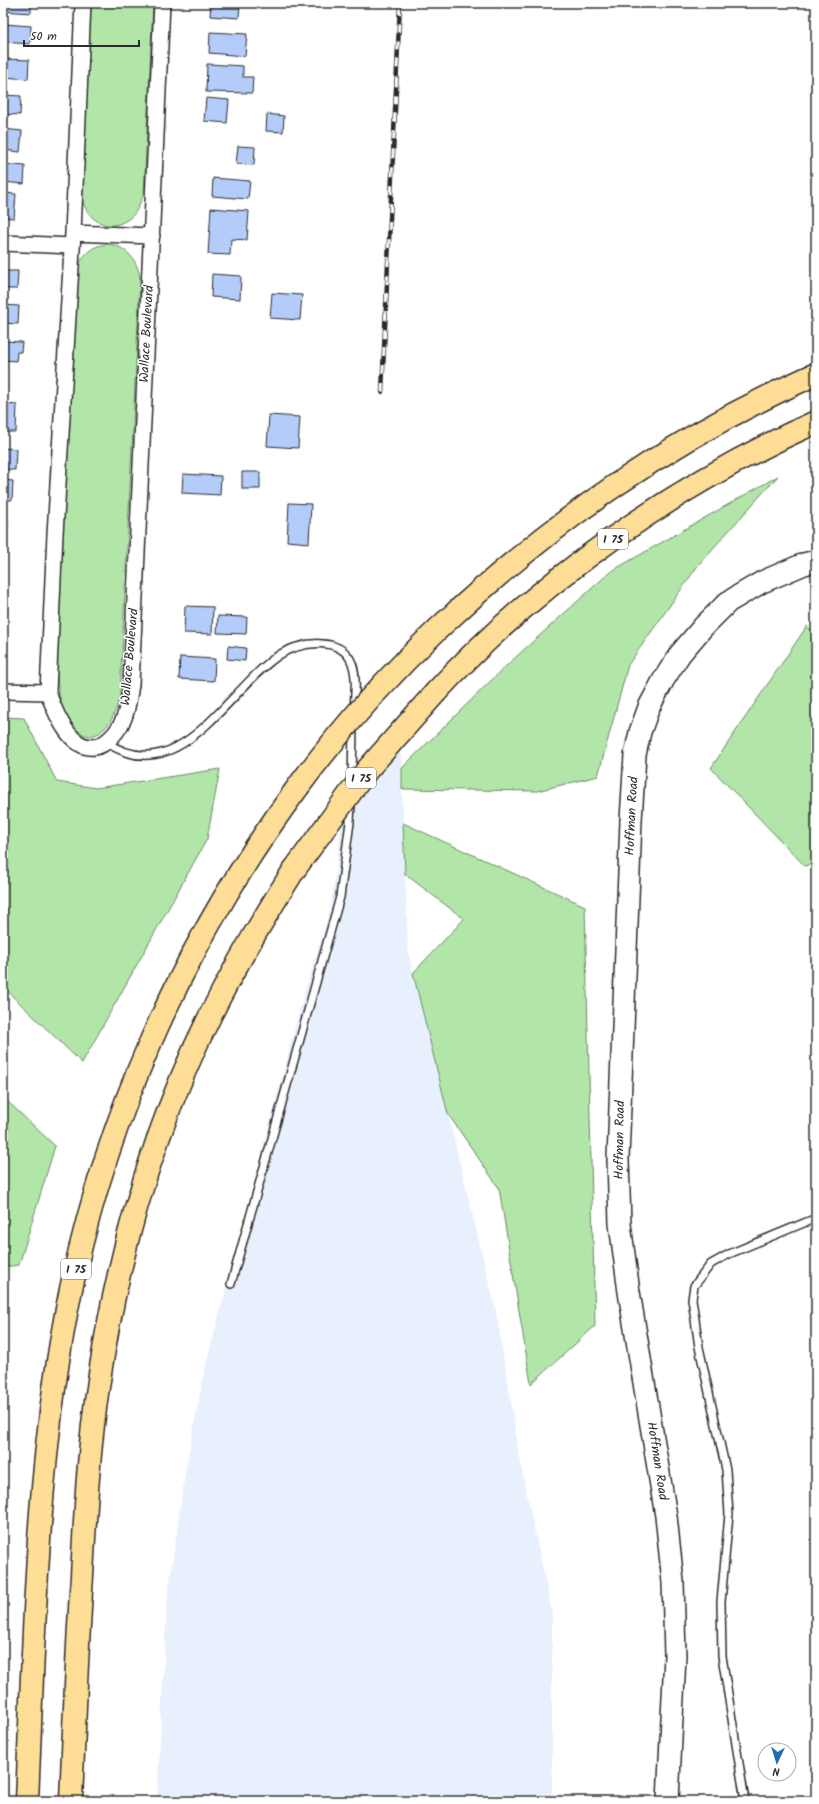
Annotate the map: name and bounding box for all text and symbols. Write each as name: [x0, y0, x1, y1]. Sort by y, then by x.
scale bar: [24, 22, 139, 48]
text: 50 m: [30, 27, 57, 46]
street label: Wallace Boulevard: [134, 284, 160, 383]
road number: I 75: [598, 529, 628, 549]
street label: Wallace Boulevard: [115, 607, 145, 706]
road number: I 75: [346, 768, 376, 788]
street label: Hoffman Road: [619, 775, 645, 856]
street label: Hoffman Road: [609, 1100, 631, 1180]
road number: I 75: [61, 1259, 91, 1279]
street label: Hoffman Road: [640, 1420, 674, 1502]
north arrow: [757, 1742, 797, 1782]
text: N: [772, 1762, 780, 1780]

